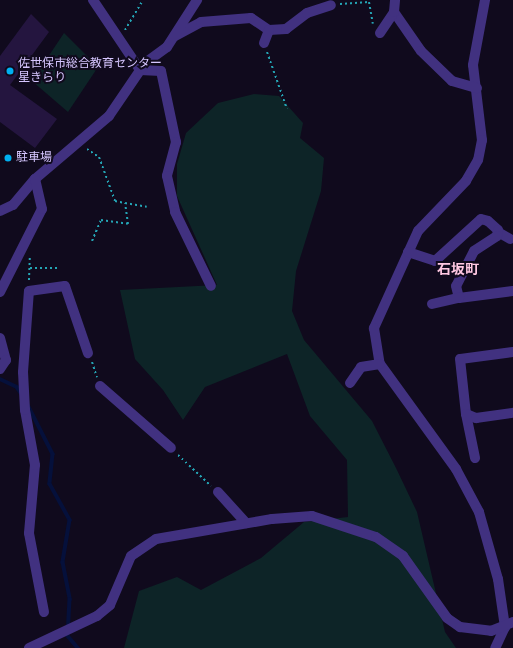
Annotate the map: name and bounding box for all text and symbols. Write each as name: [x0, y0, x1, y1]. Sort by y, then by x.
place label: 佐世保市総合教育センター 星きらり: [18, 57, 162, 85]
marker: 佐世保市総合教育センター 星きらり: [5, 66, 15, 76]
place label: 駐車場: [16, 151, 52, 165]
marker: 駐車場: [3, 153, 13, 163]
district label: 石坂町: [437, 261, 479, 277]

